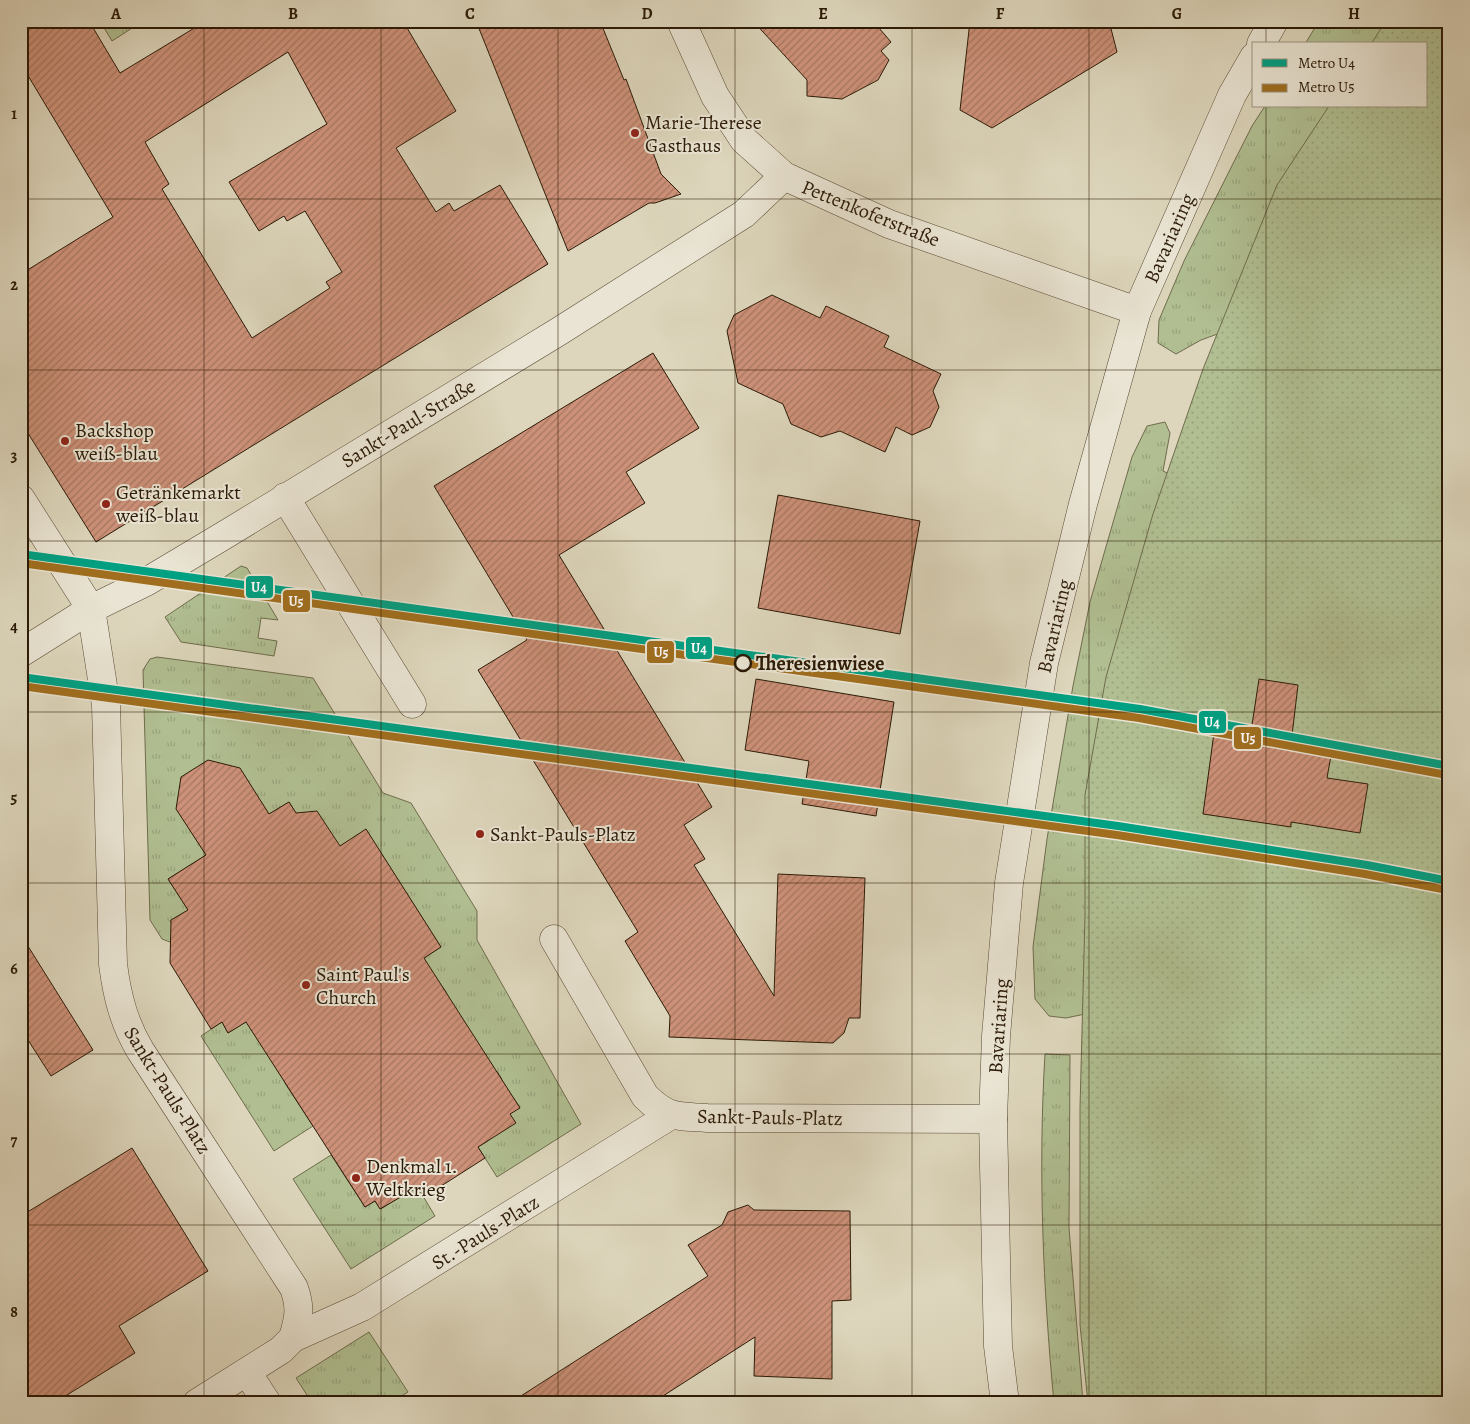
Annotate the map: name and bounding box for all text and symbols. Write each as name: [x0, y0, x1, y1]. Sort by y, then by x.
text: A: [110, 3, 122, 25]
text: B: [288, 3, 298, 25]
text: C: [465, 3, 475, 25]
text: D: [641, 3, 653, 25]
text: E: [818, 3, 828, 25]
text: F: [996, 3, 1005, 25]
text: G: [1172, 3, 1182, 25]
text: H: [1348, 3, 1360, 25]
legend: [1252, 42, 1428, 108]
text: Metro U4: [1298, 53, 1355, 73]
text: Metro U5: [1298, 77, 1355, 97]
text: 1: [11, 103, 17, 125]
place label: Marie-Therese Gasthaus: [645, 109, 762, 159]
marker: Marie-Therese Gasthaus: [629, 127, 641, 139]
street label: Pettenkoferstraße: [798, 173, 944, 253]
street label: Bavariaring: [1138, 189, 1201, 287]
text: 2: [10, 274, 18, 296]
street label: Sankt-Paul-Straße: [336, 373, 480, 474]
place label: Backshop weiß-blau: [74, 417, 158, 467]
marker: Backshop weiß-blau: [59, 435, 71, 447]
text: 3: [11, 445, 18, 467]
place label: Getränkemarkt weiß-blau: [115, 479, 241, 529]
marker: Getränkemarkt weiß-blau: [100, 498, 112, 510]
line badge: U4: [245, 575, 274, 599]
street label: Bavariaring: [1031, 576, 1078, 676]
text: U4: [251, 578, 267, 597]
line badge: U5: [282, 589, 311, 613]
text: U5: [288, 592, 304, 611]
text: 4: [10, 616, 18, 638]
line badge: U4: [685, 636, 713, 660]
text: U4: [691, 639, 707, 658]
line badge: U5: [646, 640, 675, 664]
text: U5: [653, 643, 669, 662]
place label: Theresienwiese: [756, 650, 884, 677]
marker: Theresienwiese: [734, 654, 752, 672]
line badge: U4: [1198, 710, 1227, 734]
text: U4: [1204, 713, 1220, 732]
line badge: U5: [1233, 726, 1262, 750]
text: U5: [1240, 729, 1256, 748]
text: 5: [11, 787, 18, 809]
place label: Sankt-Pauls-Platz: [490, 821, 636, 848]
marker: Sankt-Pauls-Platz: [474, 828, 486, 840]
text: 6: [10, 958, 18, 980]
place label: Saint Paul's Church: [316, 961, 410, 1011]
street label: Bavariaring: [982, 977, 1015, 1075]
marker: Saint Paul's Church: [300, 979, 312, 991]
street label: Sankt-Pauls-Platz: [118, 1021, 218, 1159]
street label: Sankt-Pauls-Platz: [697, 1103, 843, 1132]
text: 7: [11, 1130, 18, 1152]
place label: Denkmal 1. Weltkrieg: [365, 1153, 458, 1203]
marker: Denkmal 1. Weltkrieg: [350, 1172, 362, 1184]
street label: St.-Pauls-Platz: [426, 1189, 544, 1276]
text: 8: [10, 1301, 18, 1323]

